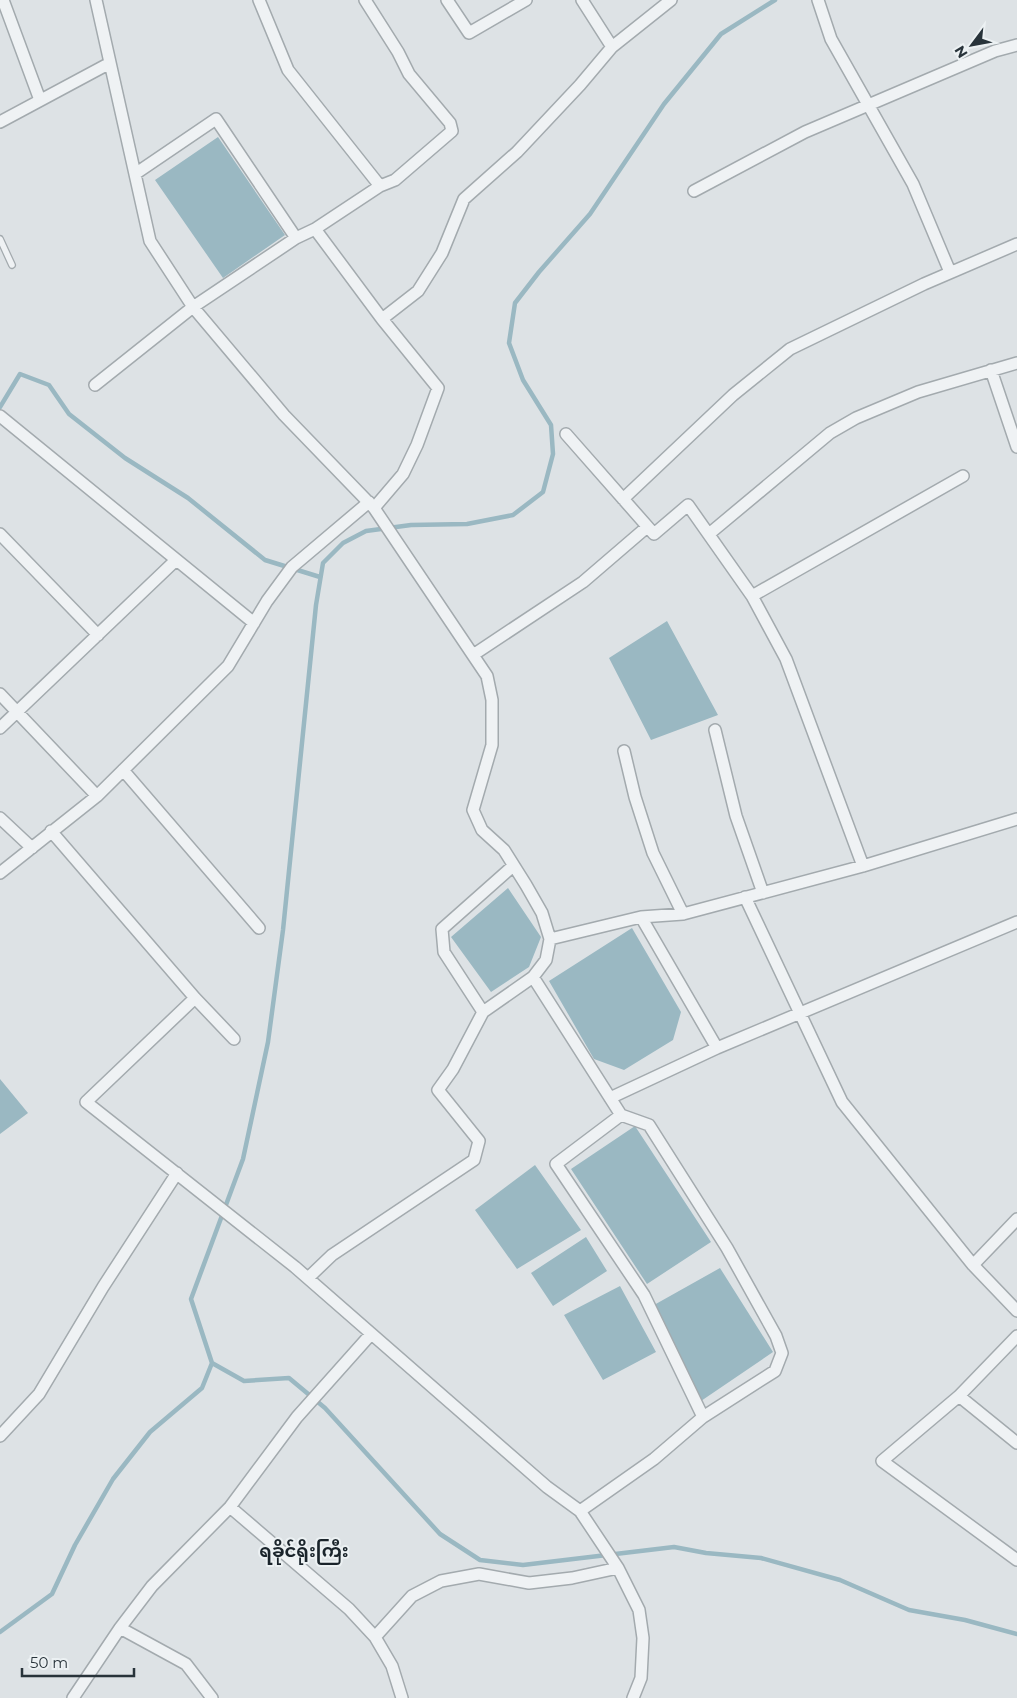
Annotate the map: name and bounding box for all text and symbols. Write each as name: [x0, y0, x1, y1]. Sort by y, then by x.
north arrow: [947, 20, 997, 70]
text: N: [950, 42, 972, 61]
district label: ရခိုင်ရိုးကြီး: [259, 1539, 349, 1565]
scale bar: [22, 1646, 135, 1678]
text: 50 m: [30, 1653, 68, 1672]

